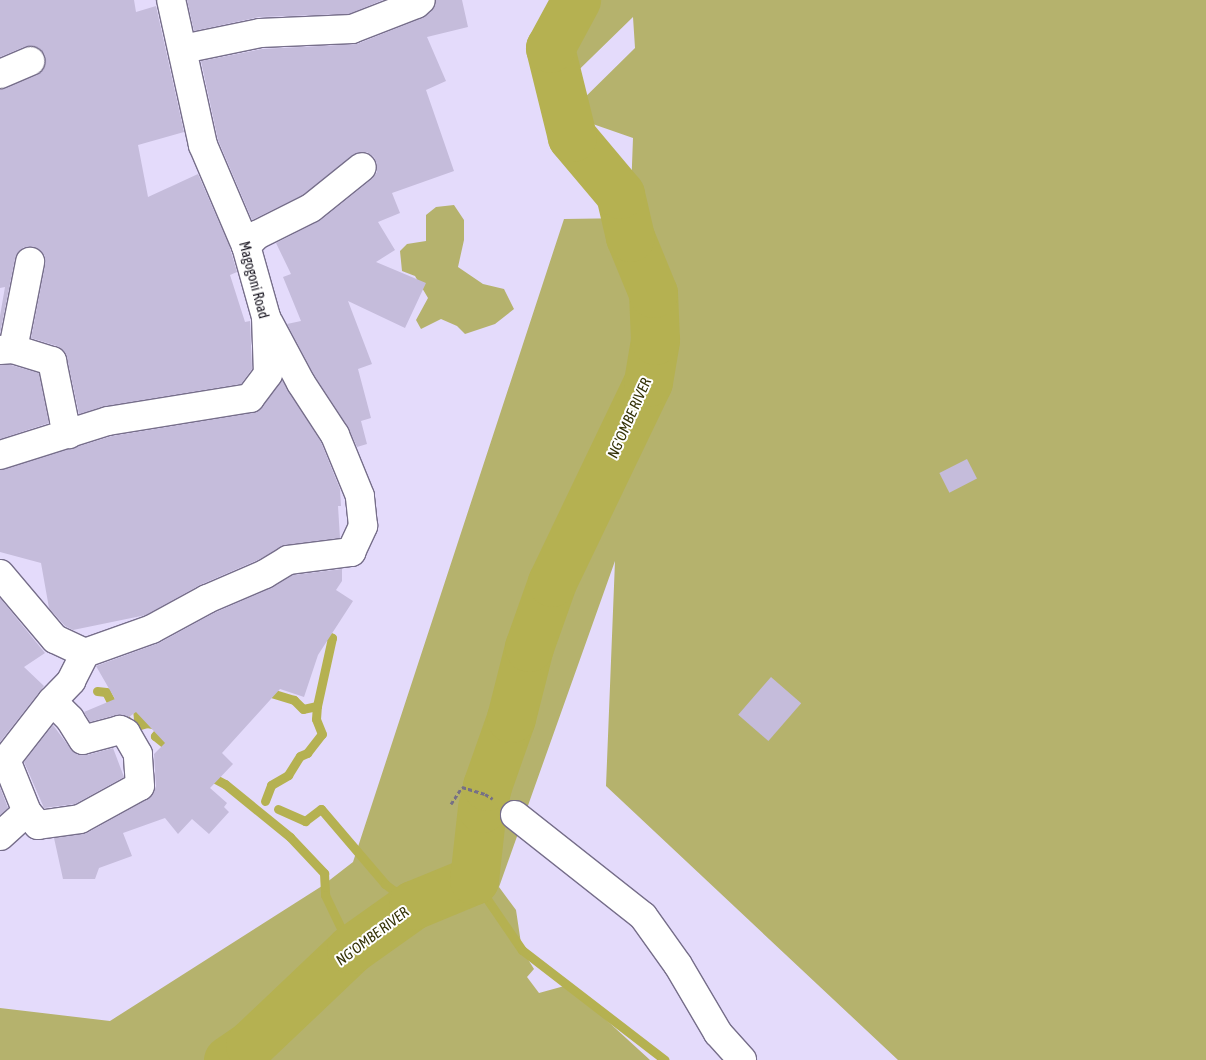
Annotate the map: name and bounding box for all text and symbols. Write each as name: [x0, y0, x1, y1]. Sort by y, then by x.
street label: Magogoni Road: [236, 240, 272, 320]
water label: NG'OMBE RIVER: [603, 375, 655, 461]
water label: NG'OMBE RIVER: [332, 903, 412, 969]

